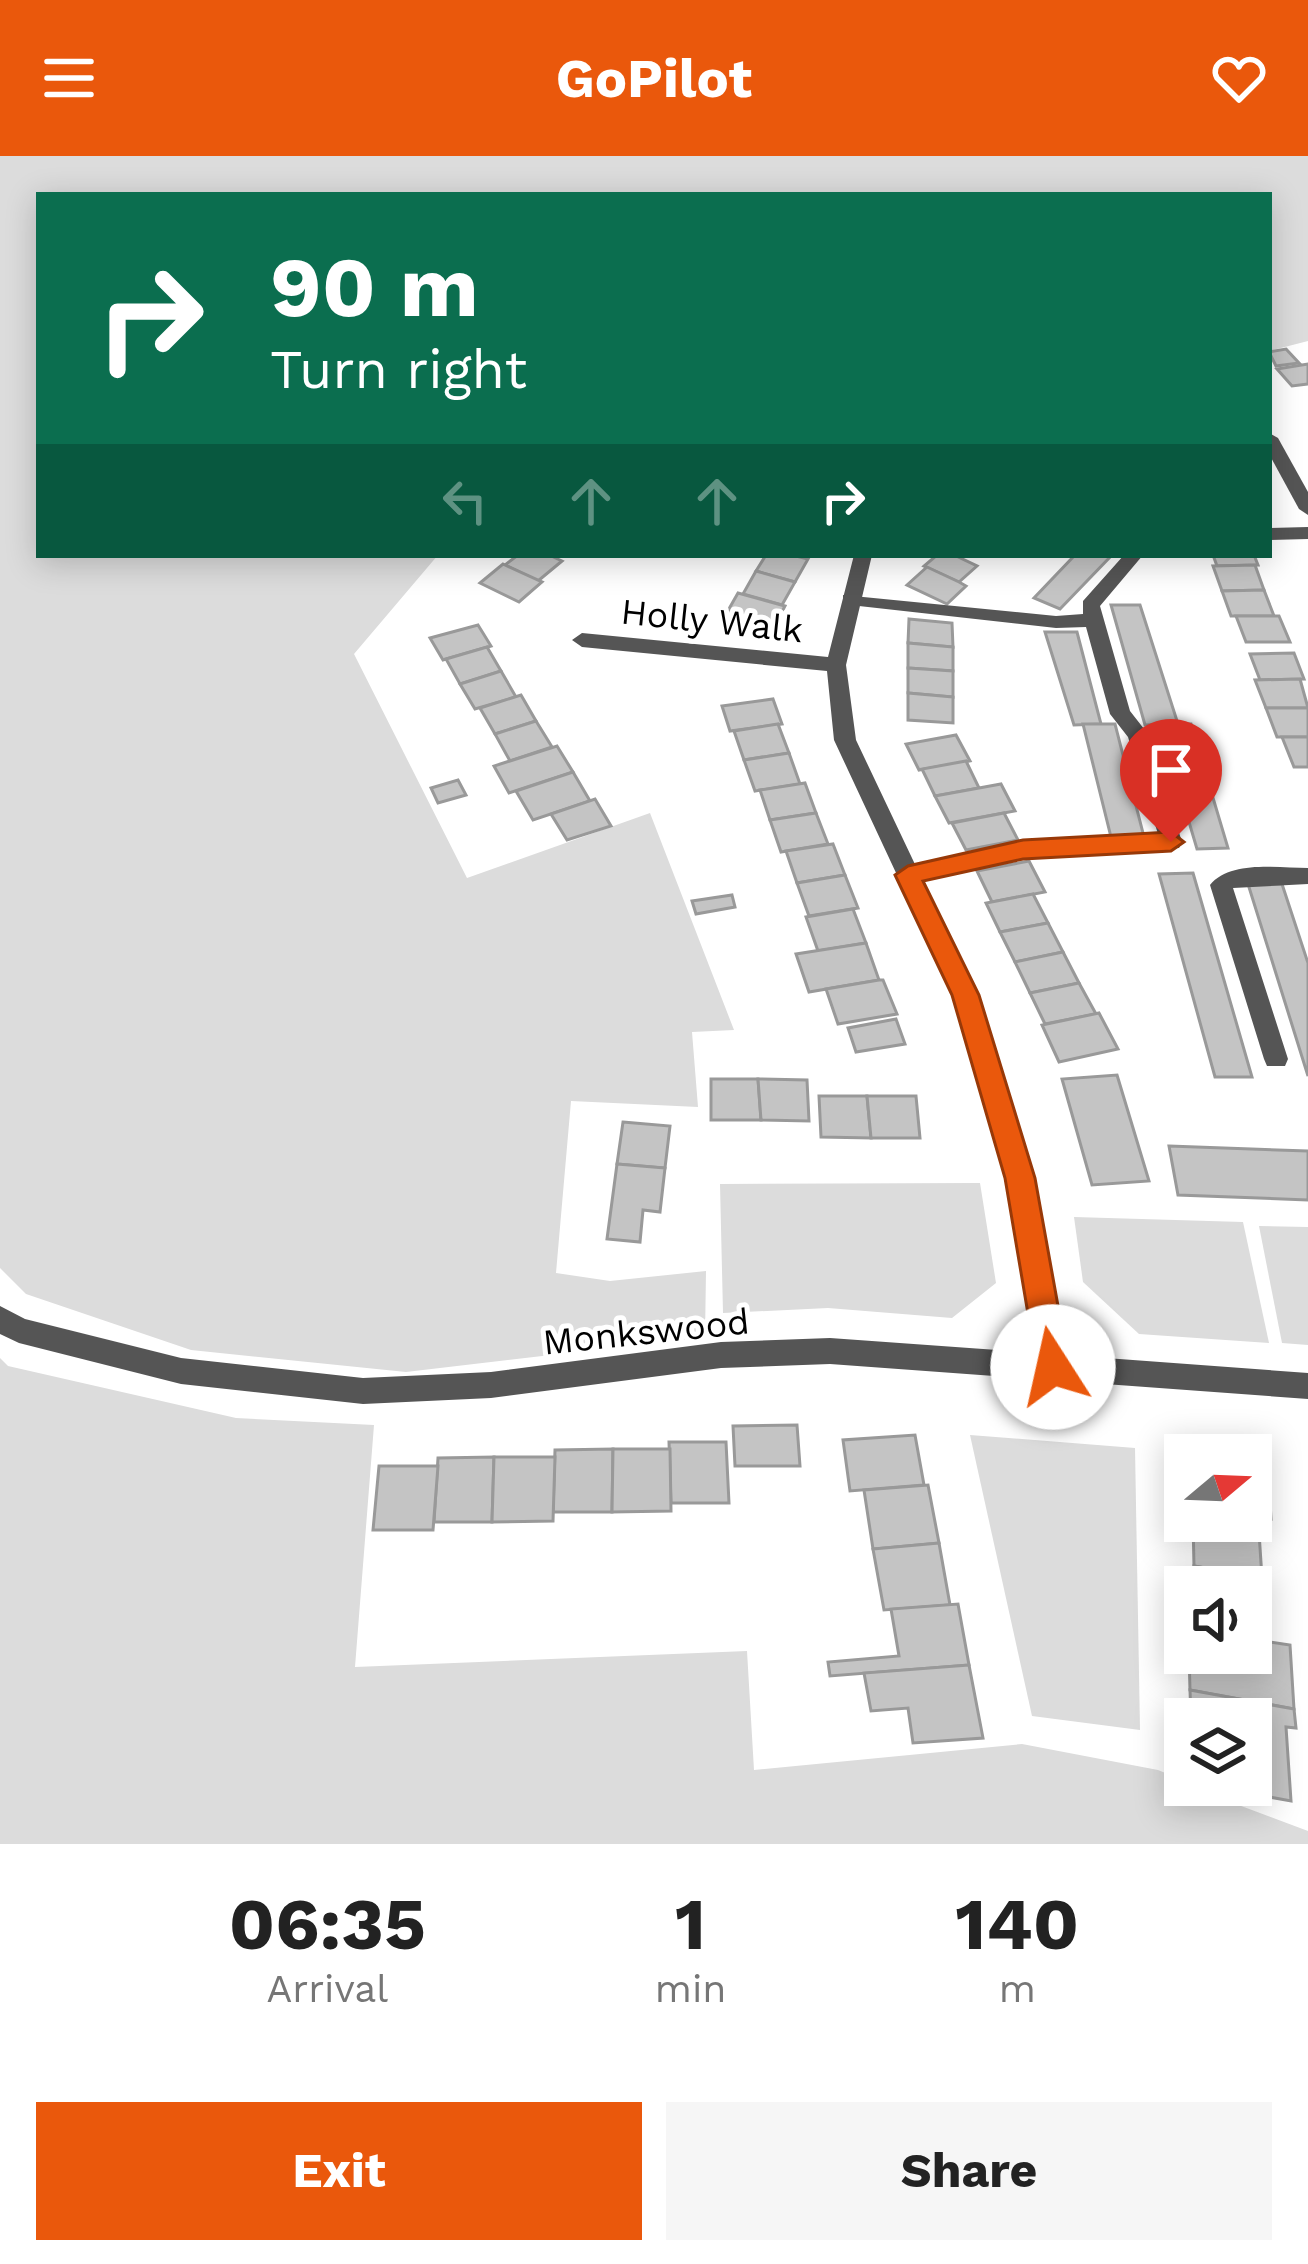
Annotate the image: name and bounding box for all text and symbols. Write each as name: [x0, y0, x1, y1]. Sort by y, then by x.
icon: menu: [36, 45, 102, 111]
icon: heart: [1206, 45, 1272, 111]
text: GoPilot: [556, 47, 752, 110]
text: 90 m: [270, 238, 479, 336]
icon: right: [72, 240, 228, 396]
text: Turn right: [270, 338, 527, 401]
icon: left: [432, 468, 498, 534]
icon: ahead: [558, 468, 624, 534]
icon: ahead: [684, 468, 750, 534]
icon: right: [810, 468, 876, 534]
street label: Holly Walk: [619, 591, 805, 651]
pin: [1120, 719, 1222, 842]
icon: arrive: [1138, 737, 1204, 803]
street label: Monkswood: [541, 1300, 752, 1364]
position arrow: [990, 1304, 1116, 1430]
north arrow: [1164, 1434, 1272, 1542]
map controls: [1164, 1434, 1272, 1806]
button: sound: [1164, 1566, 1272, 1674]
button: layers: [1164, 1698, 1272, 1806]
text: 06:35: [229, 1882, 426, 1966]
text: 1: [675, 1882, 706, 1966]
text: 140: [955, 1882, 1079, 1966]
text: Arrival: [267, 1966, 388, 2011]
text: min: [655, 1966, 726, 2011]
text: m: [999, 1966, 1036, 2011]
button: Exit: [36, 2102, 642, 2240]
button: Share: [666, 2102, 1272, 2240]

